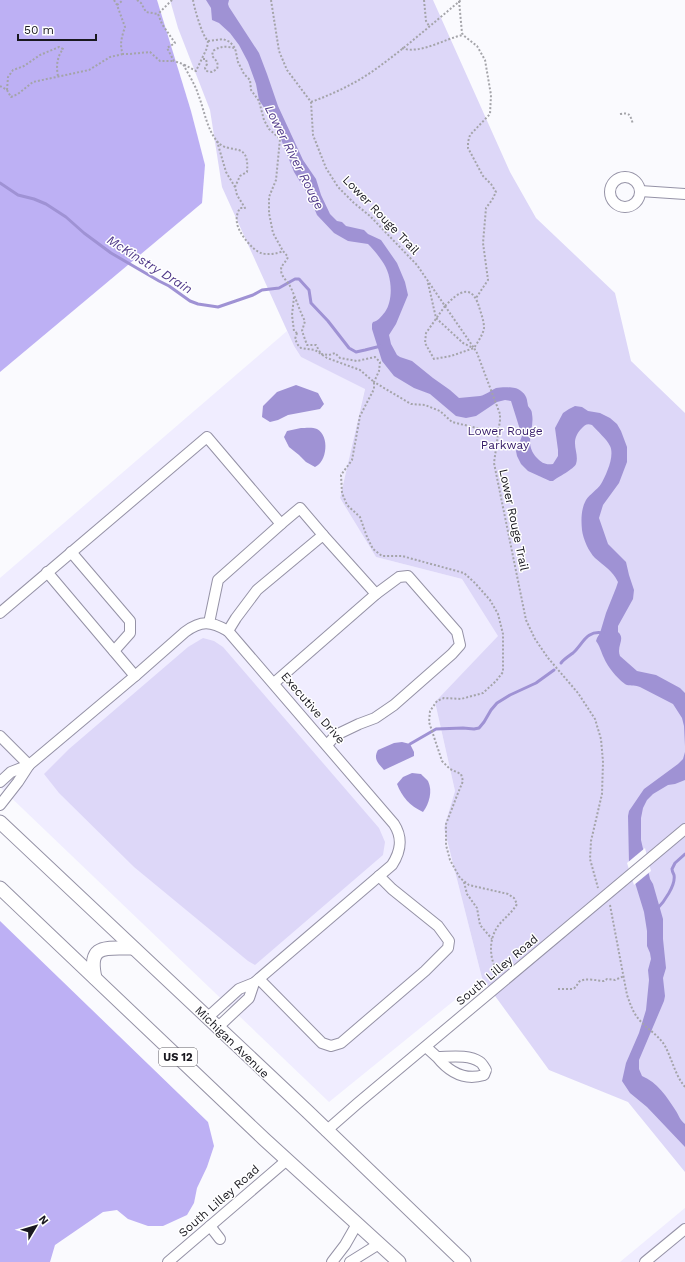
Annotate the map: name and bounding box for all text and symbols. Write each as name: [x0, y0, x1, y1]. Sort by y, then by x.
scale bar: [18, 16, 96, 42]
text: 50 m: [24, 23, 54, 37]
water label: Lower River Rouge: [262, 102, 327, 212]
street label: Lower Rouge Trail: [340, 173, 422, 257]
water label: McKinstry Drain: [104, 232, 195, 297]
park label: Lower Rouge Parkway: [467, 424, 543, 452]
street label: Lower Rouge Trail: [496, 468, 532, 573]
street label: Executive Drive: [278, 669, 348, 747]
street label: South Lilley Road: [453, 932, 541, 1008]
street label: Michigan Avenue: [192, 1003, 272, 1081]
road number: US 12: [159, 1048, 197, 1066]
street label: South Lilley Road: [176, 1162, 262, 1240]
north arrow: [16, 1206, 56, 1246]
text: N: [36, 1213, 51, 1227]

